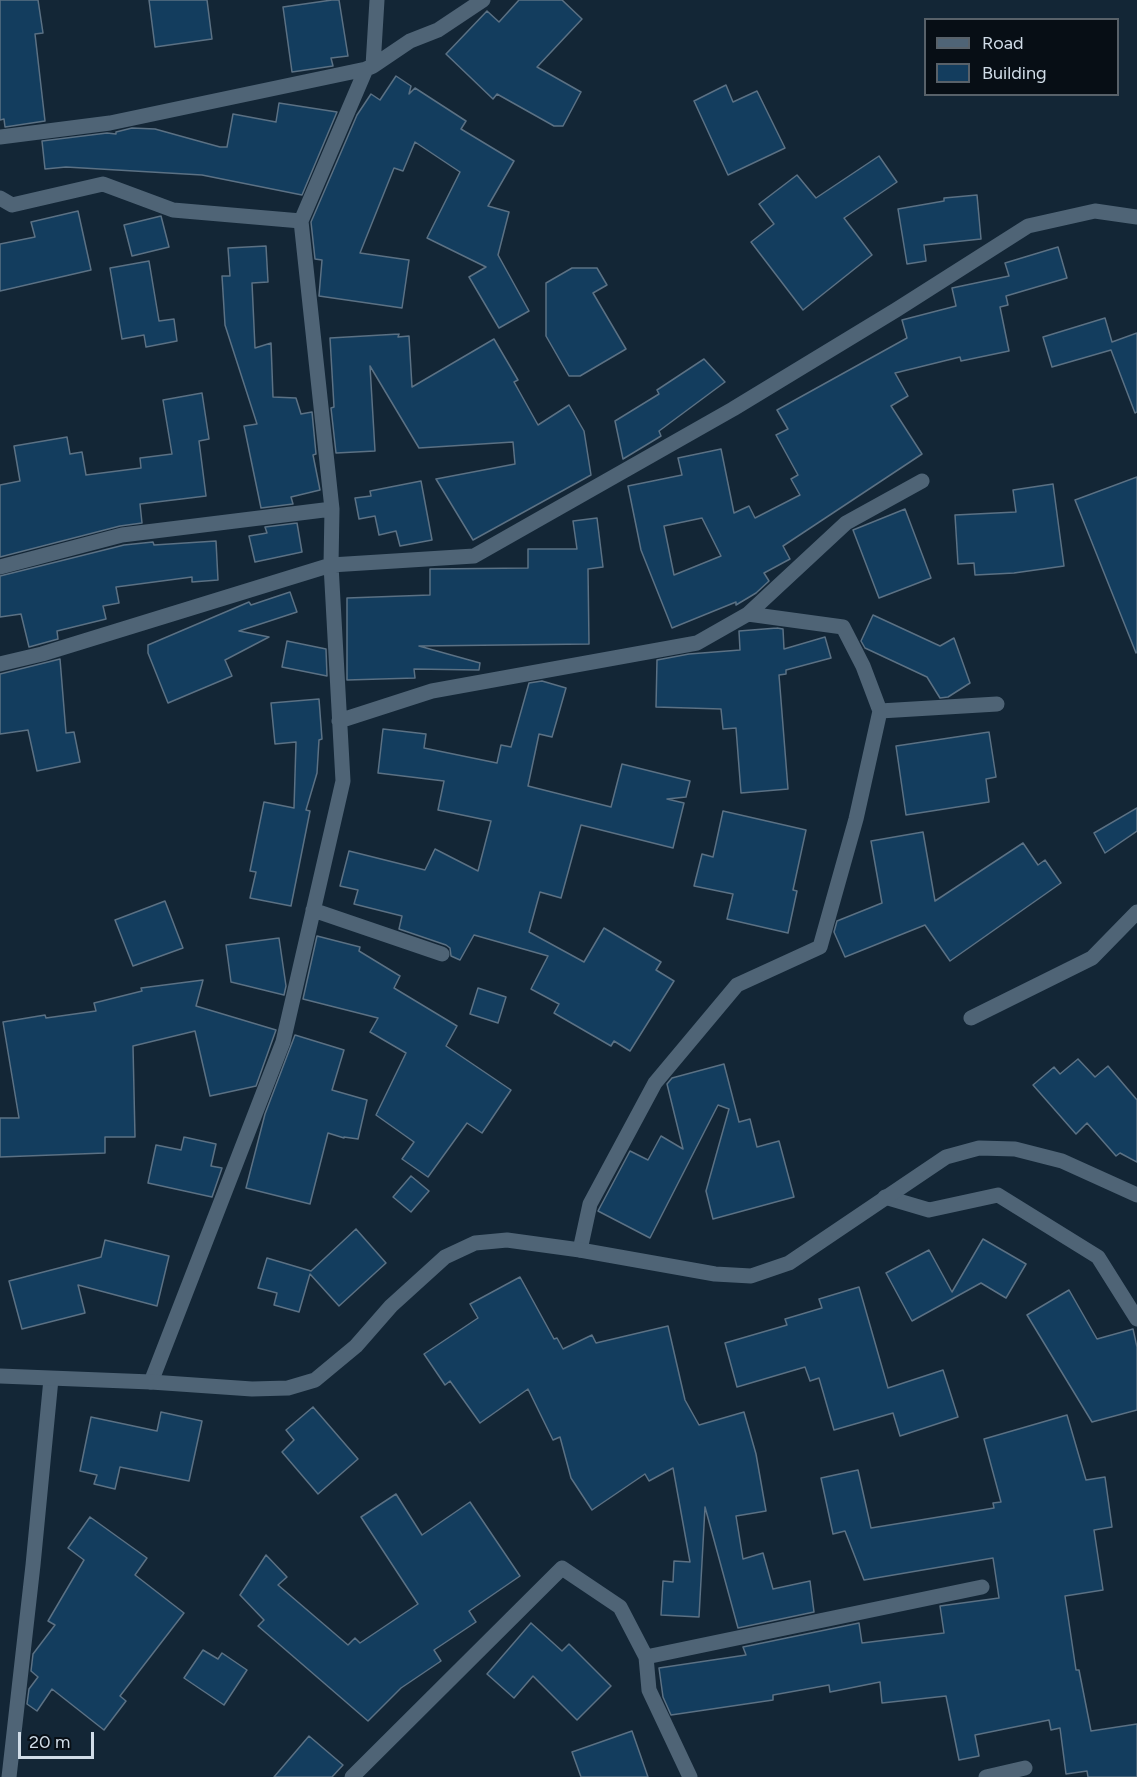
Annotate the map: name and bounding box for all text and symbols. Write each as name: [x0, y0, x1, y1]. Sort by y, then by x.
legend: [924, 18, 1119, 96]
text: Road: [982, 32, 1023, 54]
text: Building: [982, 62, 1047, 84]
scale bar: [21, 1720, 98, 1758]
text: 20 m: [29, 1731, 70, 1753]

